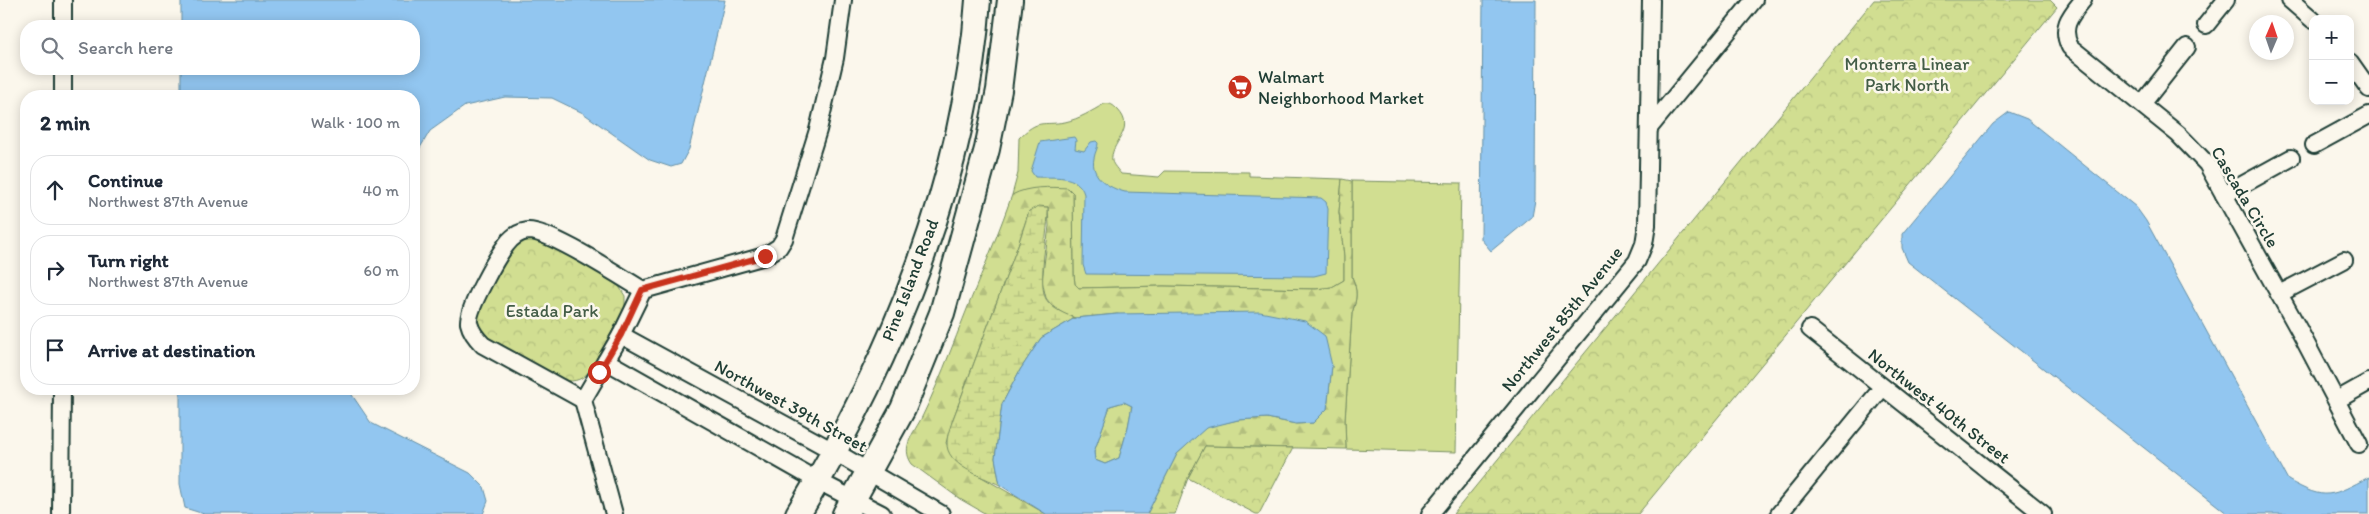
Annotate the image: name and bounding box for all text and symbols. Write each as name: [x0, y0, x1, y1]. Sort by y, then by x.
north arrow: [2249, 15, 2294, 60]
map controls: [2309, 15, 2354, 105]
button: +: [2309, 15, 2354, 60]
search box: [20, 20, 420, 75]
icon: search: [38, 34, 66, 62]
text: Search here: [78, 36, 173, 59]
park label: Monterra Linear Park North: [1845, 53, 1970, 96]
button: −: [2309, 60, 2354, 105]
place label: Walmart Neighborhood Market: [1258, 66, 1424, 109]
supermarket icon: Walmart Neighborhood Market: [1227, 74, 1253, 100]
text: 2 min: [40, 110, 90, 135]
text: Walk · 100 m: [311, 113, 400, 132]
street label: Cascada Circle: [2206, 142, 2284, 252]
text: Continue: [88, 169, 163, 192]
icon: ahead: [41, 176, 69, 204]
text: 40 m: [362, 181, 399, 200]
text: Northwest 87th Avenue: [88, 192, 248, 211]
street label: Pine Island Road: [877, 216, 944, 344]
street label: Northwest 85th Avenue: [1497, 242, 1627, 396]
route end: [754, 245, 777, 268]
text: Turn right: [88, 249, 169, 272]
icon: right: [41, 256, 69, 284]
text: 60 m: [364, 261, 399, 280]
text: Northwest 87th Avenue: [88, 272, 248, 291]
park label: Estada Park: [506, 300, 598, 322]
icon: arrive: [41, 336, 69, 364]
text: Arrive at destination: [88, 339, 255, 362]
street label: Northwest 40th Street: [1864, 344, 2015, 468]
street label: Northwest 39th Street: [711, 355, 872, 457]
route start: [588, 361, 611, 384]

